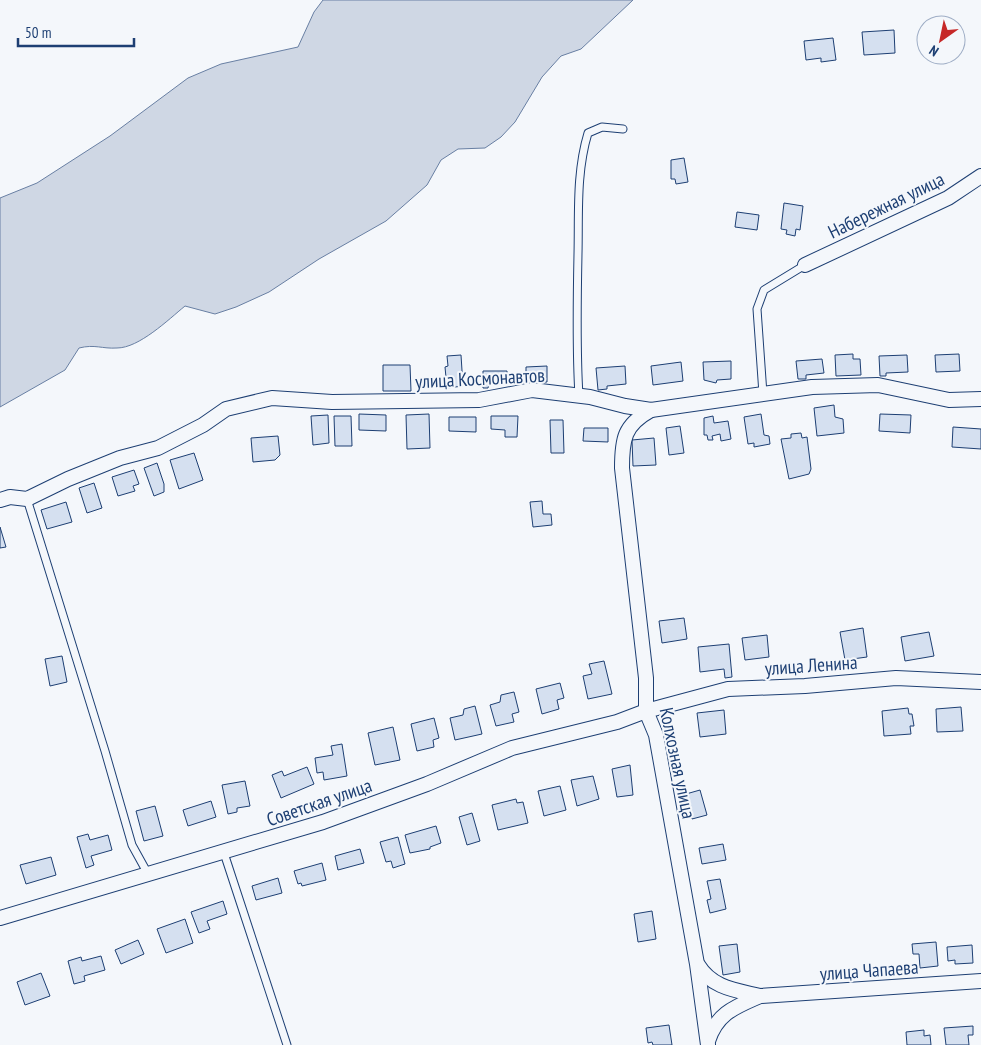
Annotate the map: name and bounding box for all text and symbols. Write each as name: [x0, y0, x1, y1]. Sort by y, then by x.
scale bar: [18, 15, 134, 47]
north arrow: [916, 15, 966, 65]
text: 50 m: [25, 23, 51, 42]
text: N: [926, 41, 942, 61]
street label: Набережная улица: [824, 167, 948, 243]
street label: улица Космонавтов: [415, 363, 545, 393]
street label: улица Ленина: [764, 650, 858, 680]
street label: Колхозная улица: [655, 705, 701, 821]
street label: Советская улица: [263, 773, 375, 831]
street label: улица Чапаева: [819, 955, 919, 985]

